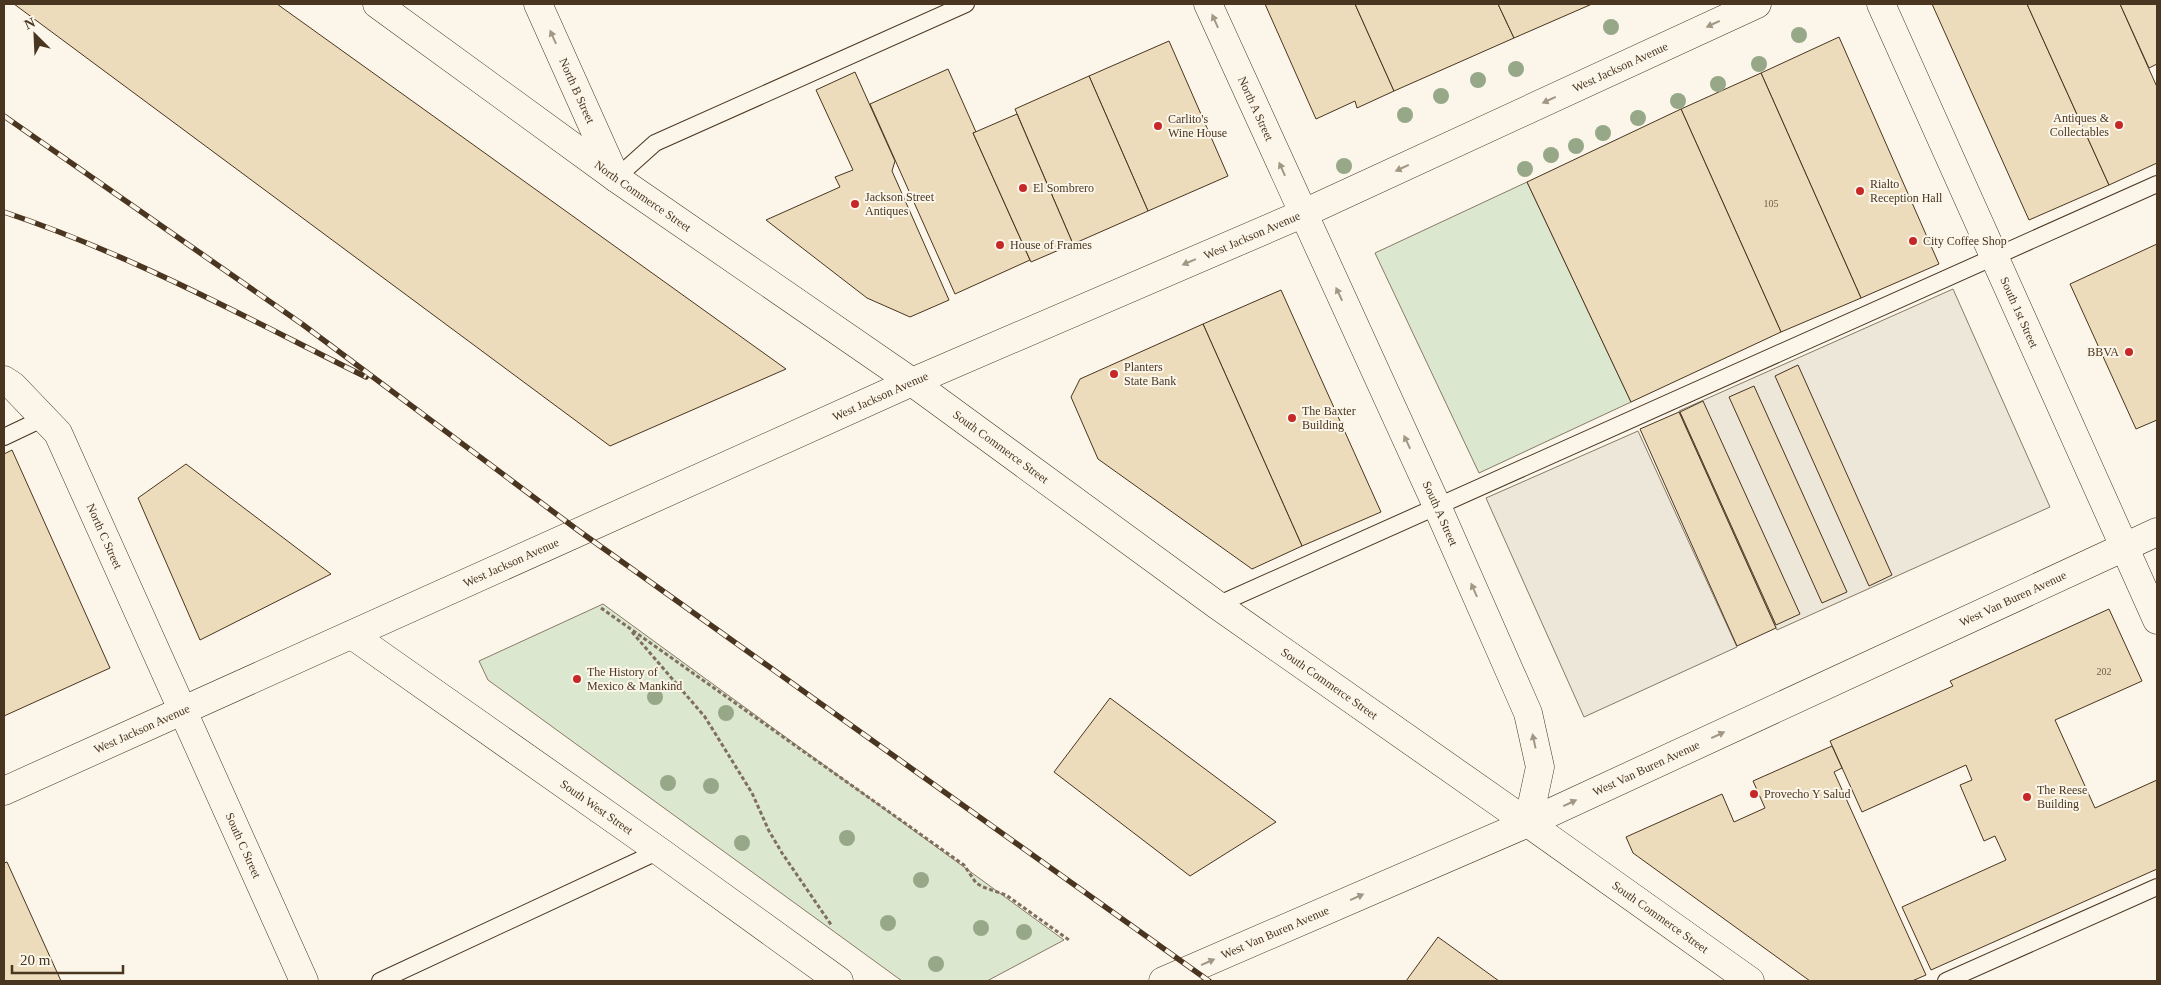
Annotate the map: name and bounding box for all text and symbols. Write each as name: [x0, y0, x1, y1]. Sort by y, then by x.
north arrow: [10, 10, 60, 60]
one-way arrow: [1211, 14, 1219, 28]
text: N: [22, 15, 38, 32]
one-way arrow: [1706, 20, 1720, 28]
one-way arrow: [548, 30, 556, 44]
street label: West Jackson Avenue: [1570, 39, 1670, 95]
street label: North B Street: [556, 56, 598, 126]
street label: North A Street: [1235, 74, 1277, 144]
one-way arrow: [1542, 96, 1556, 104]
place label: Antiques & Collectables: [2050, 111, 2110, 139]
place label: Carlito's Wine House: [1168, 112, 1227, 140]
marker: Antiques & Collectables: [2113, 119, 2125, 131]
marker: Carlito's Wine House: [1152, 120, 1164, 132]
street label: North Commerce Street: [592, 158, 694, 235]
one-way arrow: [1278, 162, 1286, 176]
one-way arrow: [1395, 164, 1409, 172]
place label: Rialto Reception Hall: [1870, 177, 1943, 205]
place label: El Sombrero: [1033, 181, 1094, 195]
marker: El Sombrero: [1017, 182, 1029, 194]
marker: Rialto Reception Hall: [1854, 185, 1866, 197]
place label: Jackson Street Antiques: [865, 190, 935, 218]
marker: Jackson Street Antiques: [849, 198, 861, 210]
house number: 105: [1764, 198, 1779, 209]
street label: West Jackson Avenue: [1202, 209, 1302, 262]
place label: City Coffee Shop: [1923, 234, 2007, 248]
marker: City Coffee Shop: [1907, 235, 1919, 247]
place label: House of Frames: [1010, 238, 1092, 252]
marker: House of Frames: [994, 239, 1006, 251]
one-way arrow: [1182, 259, 1196, 267]
street label: South 1st Street: [1997, 275, 2041, 351]
one-way arrow: [1335, 287, 1343, 301]
place label: BBVA: [2087, 345, 2119, 359]
marker: BBVA: [2123, 346, 2135, 358]
place label: Planters State Bank: [1124, 360, 1176, 388]
marker: Planters State Bank: [1108, 368, 1120, 380]
street label: West Jackson Avenue: [830, 369, 930, 424]
place label: The Baxter Building: [1302, 404, 1356, 432]
street label: South Commerce Street: [950, 407, 1052, 487]
marker: The Baxter Building: [1286, 412, 1298, 424]
one-way arrow: [1402, 435, 1410, 449]
street label: South A Street: [1420, 479, 1461, 549]
street label: North C Street: [84, 501, 125, 572]
street label: West Jackson Avenue: [461, 535, 561, 590]
street label: West Van Buren Avenue: [1957, 568, 2069, 629]
one-way arrow: [1469, 583, 1477, 597]
street label: South Commerce Street: [1278, 645, 1381, 723]
place label: The History of Mexico & Mankind: [587, 665, 682, 693]
house number: 202: [2097, 666, 2112, 677]
marker: The History of Mexico & Mankind: [571, 673, 583, 685]
street label: West Jackson Avenue: [92, 701, 192, 757]
one-way arrow: [1710, 731, 1725, 740]
one-way arrow: [1530, 733, 1538, 748]
street label: West Van Buren Avenue: [1591, 738, 1702, 799]
street label: South West Street: [558, 777, 636, 838]
place label: The Reese Building: [2037, 783, 2087, 811]
place label: Provecho Y Salud: [1764, 787, 1850, 801]
marker: Provecho Y Salud: [1748, 788, 1760, 800]
marker: The Reese Building: [2021, 791, 2033, 803]
one-way arrow: [1563, 799, 1577, 807]
street label: South C Street: [222, 811, 264, 881]
street label: South Commerce Street: [1609, 878, 1712, 956]
one-way arrow: [1350, 893, 1364, 901]
street label: West Van Buren Avenue: [1219, 903, 1331, 962]
scale bar: [12, 942, 124, 974]
text: 20 m: [20, 952, 51, 968]
one-way arrow: [1201, 957, 1215, 965]

